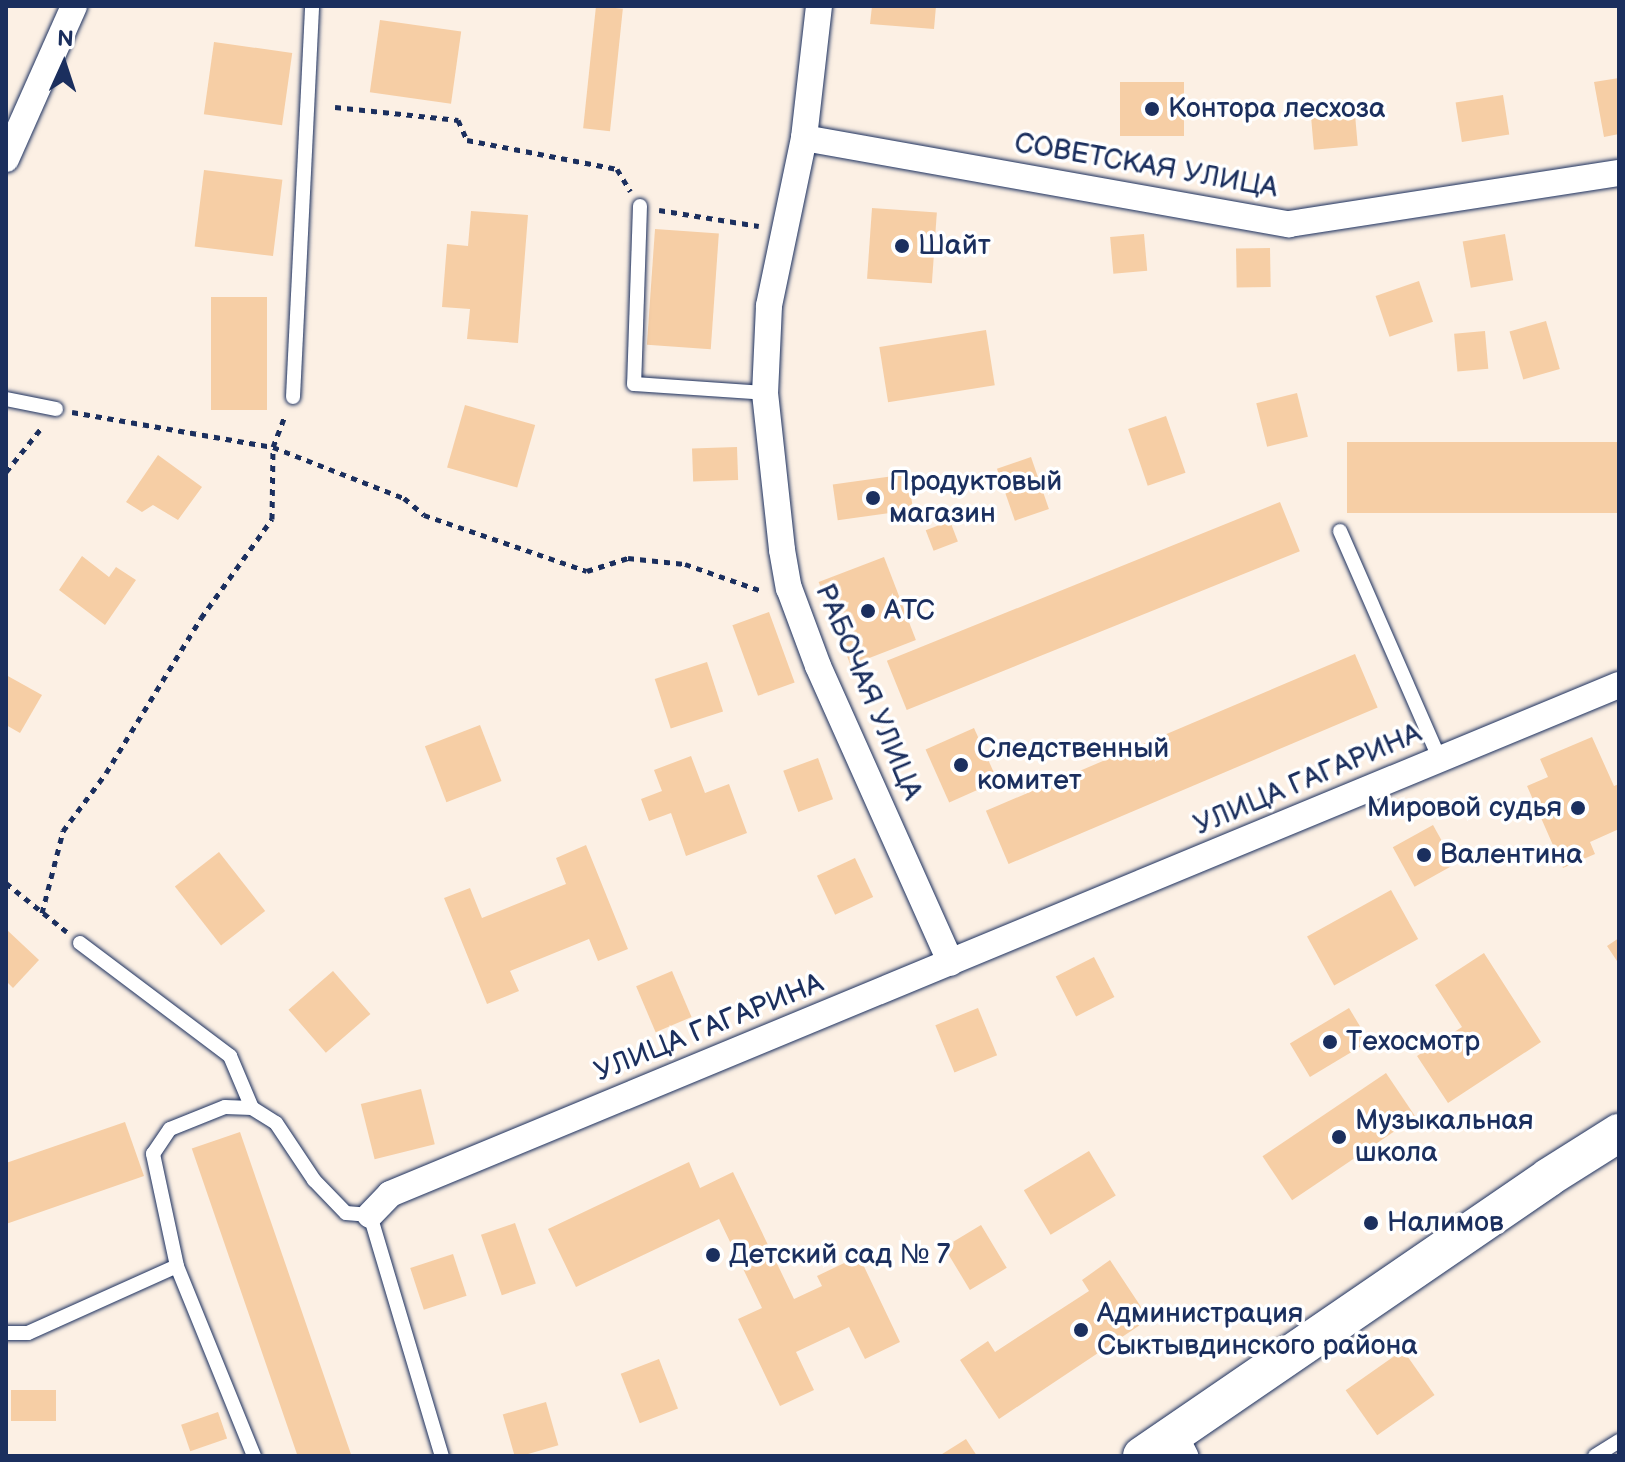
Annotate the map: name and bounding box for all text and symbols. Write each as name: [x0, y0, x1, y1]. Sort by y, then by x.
north arrow: [24, 24, 104, 104]
text: N: [56, 26, 74, 53]
place label: Контора лесхоза: [1168, 92, 1385, 126]
marker: Контора лесхоза: [1143, 100, 1161, 118]
street label: СОВЕТСКАЯ УЛИЦА: [1012, 126, 1280, 206]
place label: Шайт: [918, 229, 991, 263]
marker: Шайт: [893, 237, 911, 255]
place label: Продуктовый магазин: [889, 465, 1062, 531]
marker: Продуктовый магазин: [864, 489, 882, 507]
street label: РАБОЧАЯ УЛИЦА: [807, 579, 929, 805]
place label: АТС: [884, 594, 935, 628]
marker: АТС: [859, 602, 877, 620]
street label: УЛИЦА ГАГАРИНА: [1189, 717, 1427, 843]
place label: Следственный комитет: [977, 732, 1169, 798]
marker: Следственный комитет: [952, 756, 970, 774]
place label: Мировой судья: [1367, 791, 1562, 825]
marker: Мировой судья: [1569, 799, 1587, 817]
place label: Валентина: [1440, 838, 1583, 872]
marker: Валентина: [1415, 846, 1433, 864]
street label: УЛИЦА ГАГАРИНА: [590, 967, 828, 1089]
place label: Техосмотр: [1346, 1025, 1480, 1059]
marker: Техосмотр: [1321, 1033, 1339, 1051]
place label: Музыкальная школа: [1355, 1104, 1534, 1170]
marker: Музыкальная школа: [1330, 1128, 1348, 1146]
place label: Налимов: [1387, 1206, 1504, 1240]
marker: Налимов: [1362, 1214, 1380, 1232]
place label: Детский сад № 7: [729, 1238, 951, 1272]
marker: Детский сад № 7: [704, 1246, 722, 1264]
place label: Администрация Сыктывдинского района: [1097, 1297, 1418, 1363]
marker: Администрация Сыктывдинского района: [1072, 1321, 1090, 1339]

